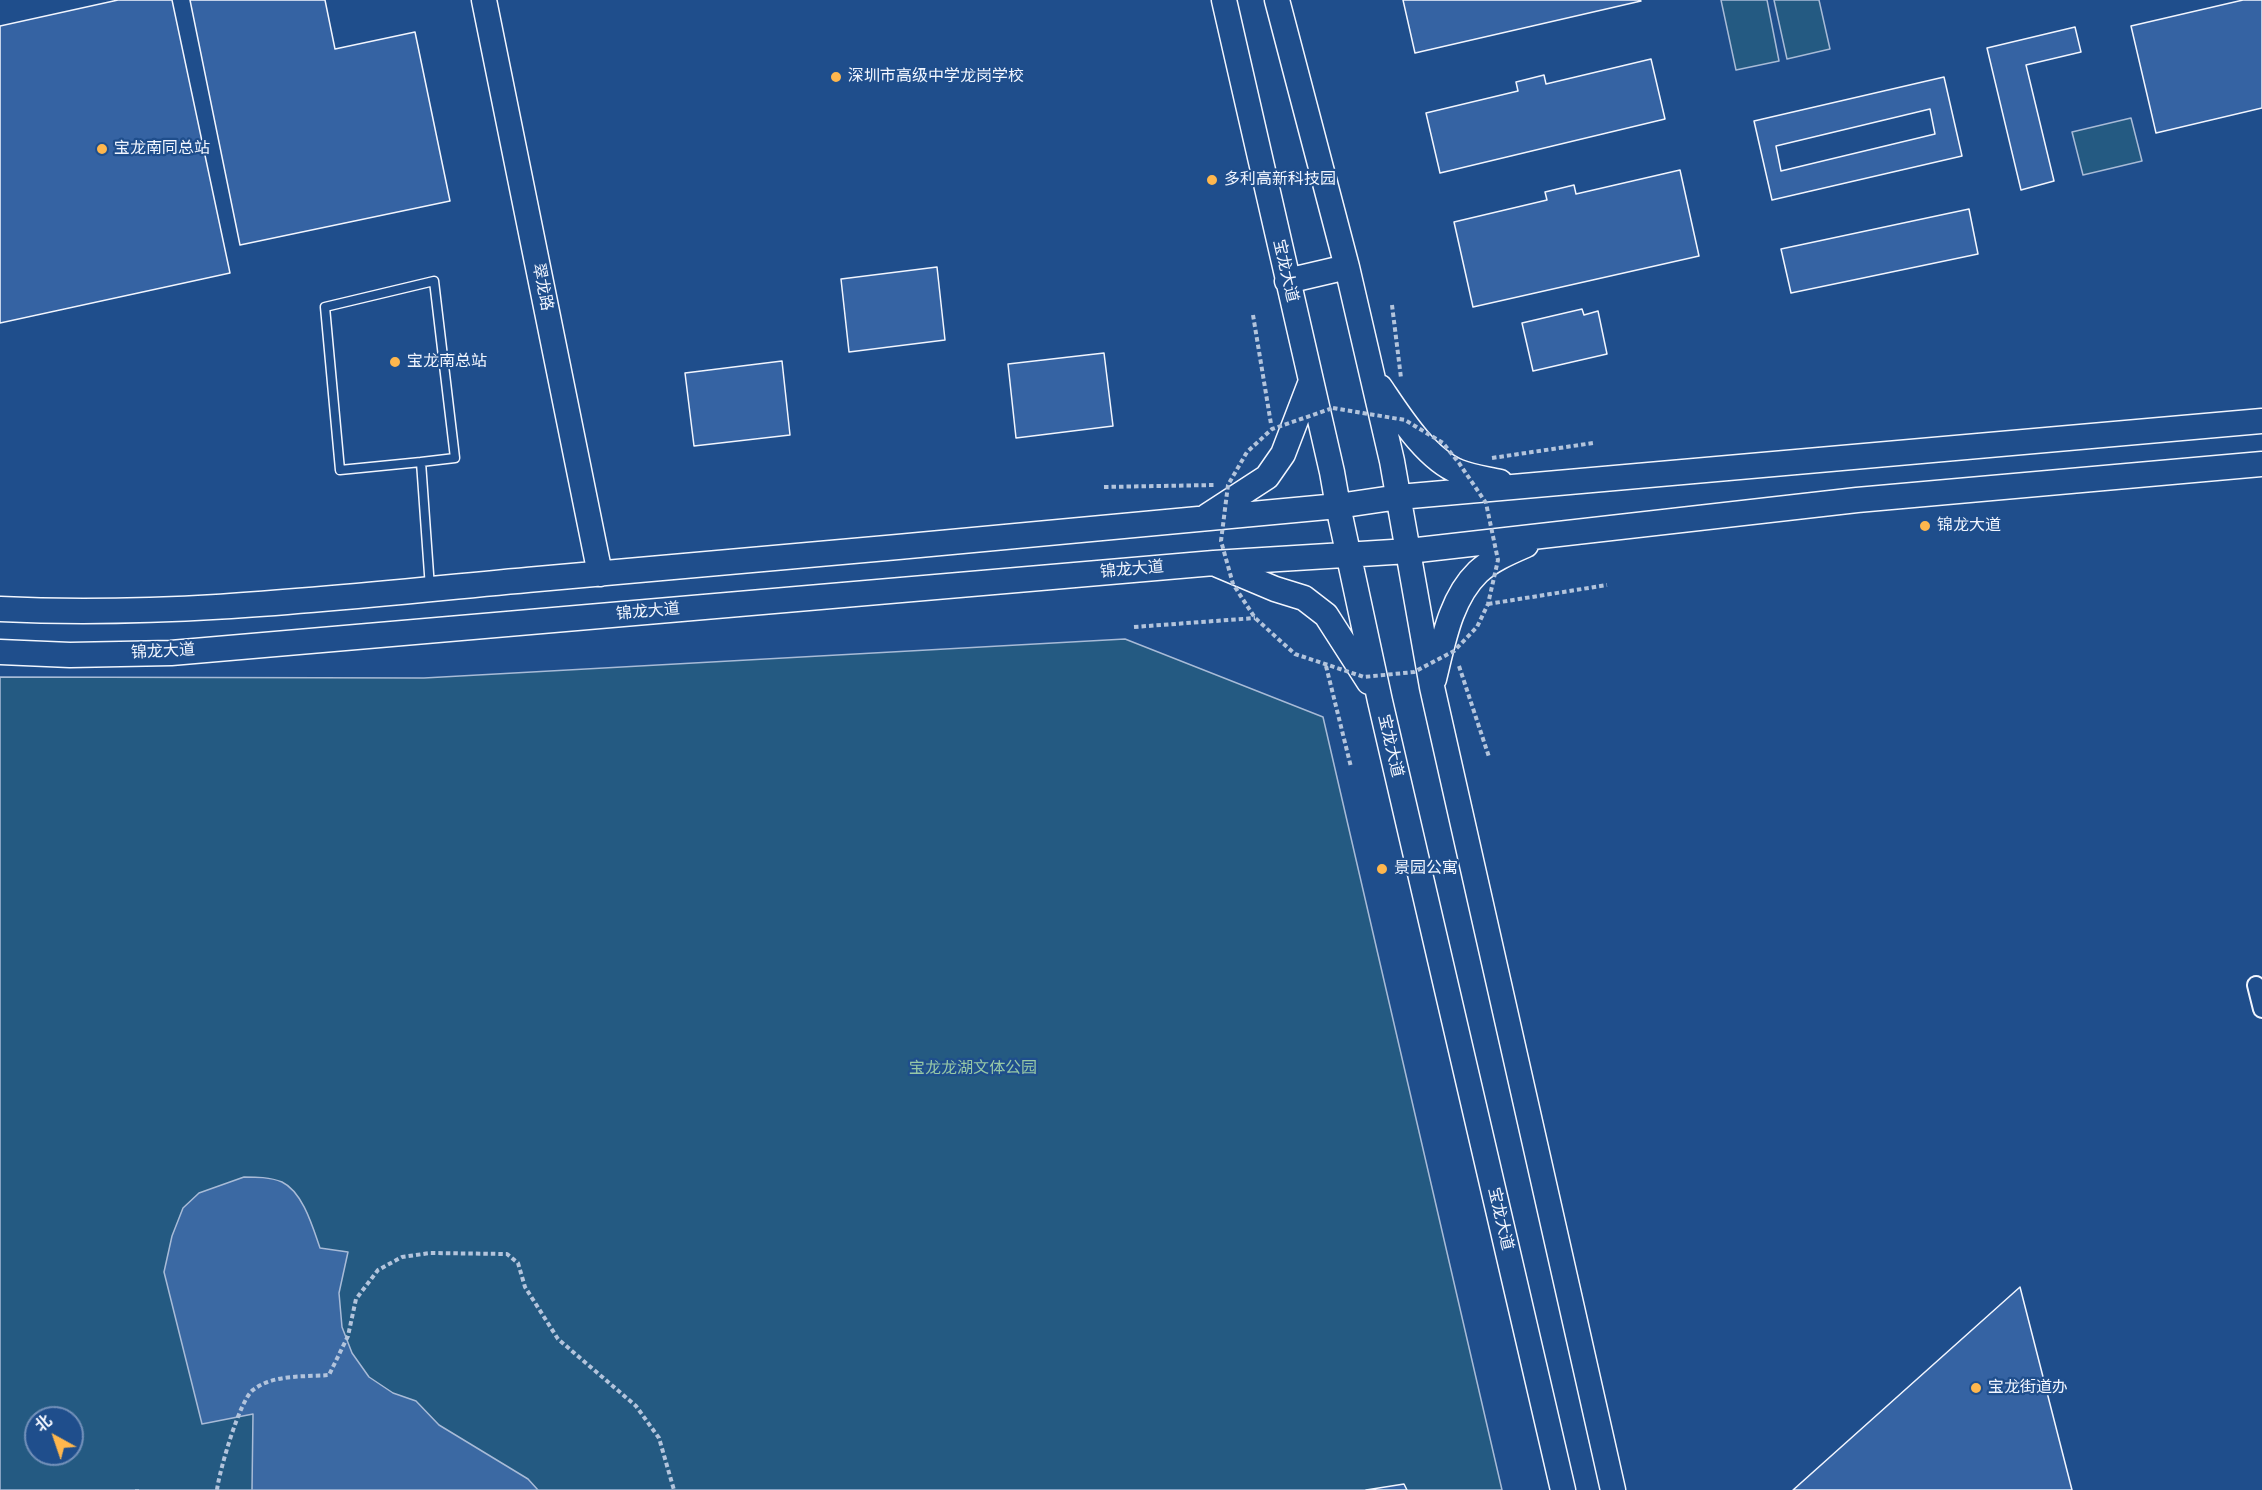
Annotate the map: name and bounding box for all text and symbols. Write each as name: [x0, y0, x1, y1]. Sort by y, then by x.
place label: 深圳市高级中学龙岗学校: [848, 67, 1024, 87]
marker: 深圳市高级中学龙岗学校: [829, 70, 843, 84]
place label: 宝龙南同总站: [114, 139, 210, 159]
marker: 宝龙南同总站: [95, 142, 109, 156]
place label: 多利高新科技园: [1224, 170, 1336, 190]
marker: 多利高新科技园: [1205, 173, 1219, 187]
street label: 宝龙大道: [1268, 238, 1302, 304]
street label: 翠龙路: [528, 262, 556, 312]
place label: 宝龙南总站: [407, 352, 487, 372]
marker: 宝龙南总站: [388, 355, 402, 369]
place label: 锦龙大道: [1937, 516, 2001, 536]
marker: 锦龙大道: [1918, 519, 1932, 533]
street label: 锦龙大道: [1099, 558, 1165, 582]
street label: 锦龙大道: [615, 600, 681, 624]
street label: 锦龙大道: [131, 641, 195, 663]
street label: 宝龙大道: [1373, 713, 1407, 779]
place label: 景园公寓: [1394, 859, 1458, 879]
marker: 景园公寓: [1375, 862, 1389, 876]
park label: 宝龙龙湖文体公园: [909, 1059, 1037, 1079]
street label: 宝龙大道: [1483, 1186, 1517, 1252]
place label: 宝龙街道办: [1988, 1378, 2068, 1398]
marker: 宝龙街道办: [1969, 1381, 1983, 1395]
north arrow: [24, 1406, 84, 1466]
text: 北: [31, 1411, 56, 1437]

